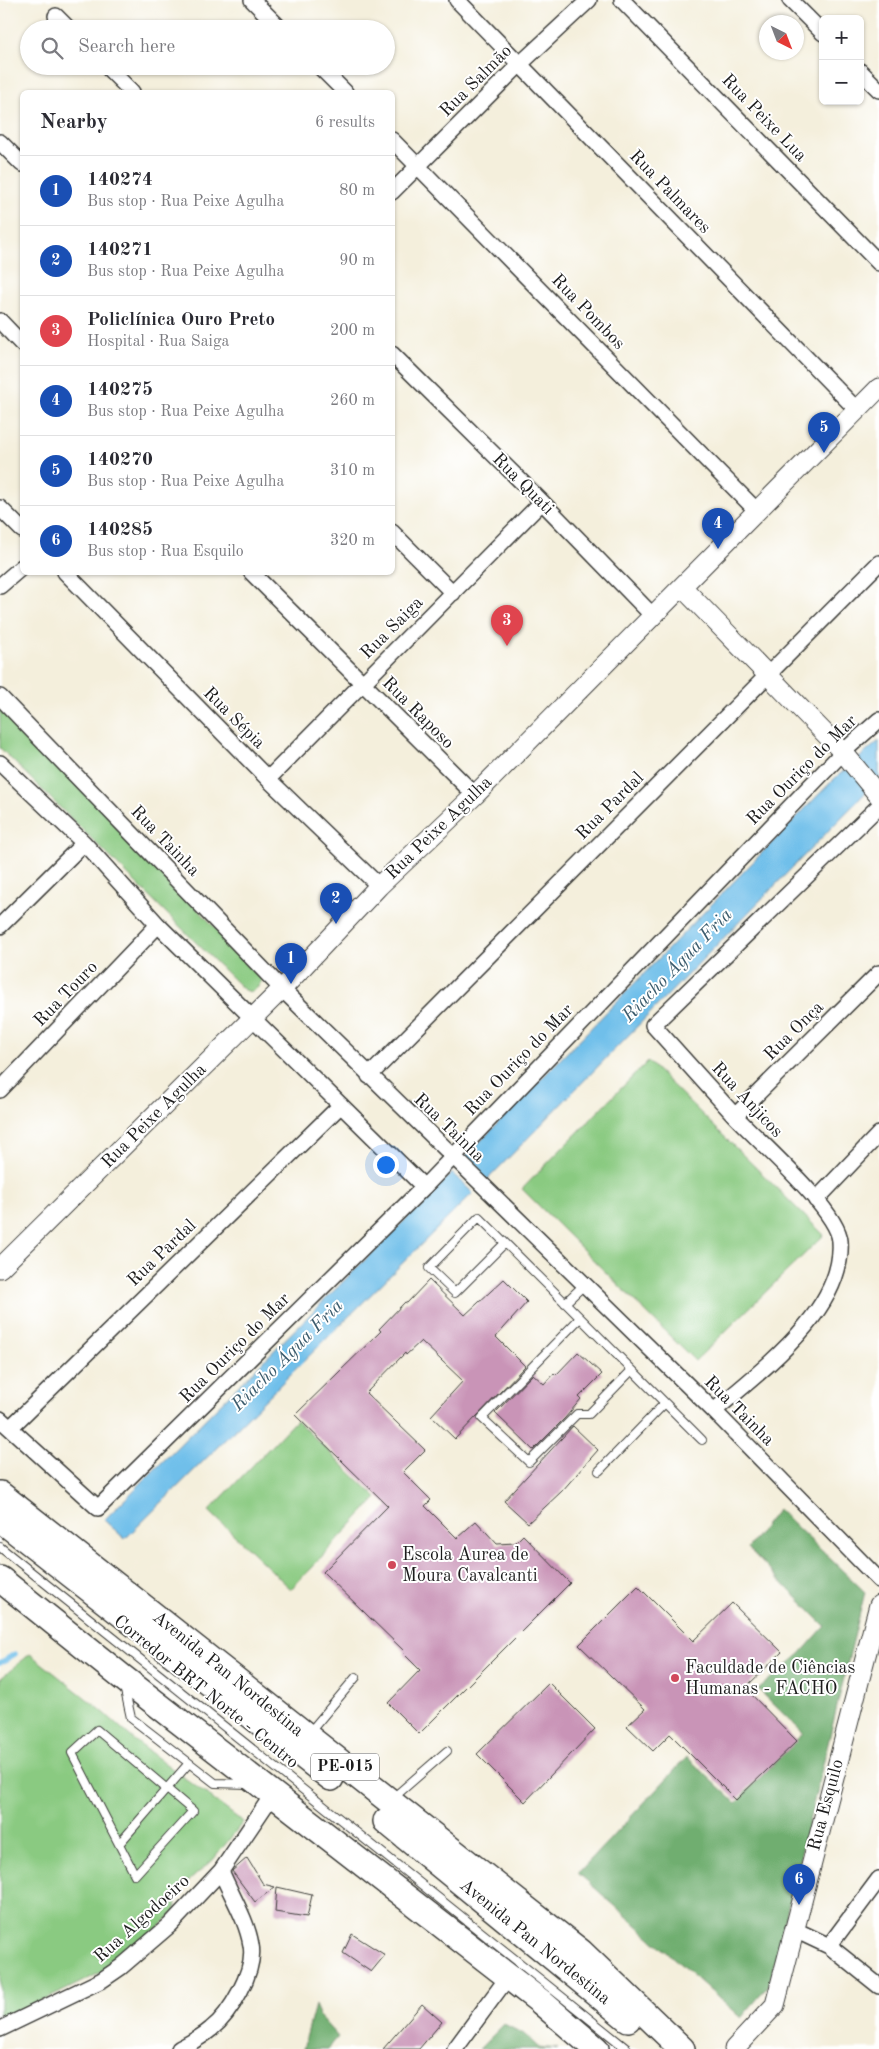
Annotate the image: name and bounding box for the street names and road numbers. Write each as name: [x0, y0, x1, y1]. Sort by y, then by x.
street label: Rua Salmão: [437, 42, 515, 120]
street label: Rua Peixe Lua: [718, 71, 810, 165]
street label: Rua Palmares: [626, 147, 714, 237]
street label: Rua Pombos: [548, 271, 628, 353]
street label: Rua Quati: [489, 450, 557, 518]
street label: Rua Saiga: [357, 593, 427, 663]
street label: Rua Raposo: [379, 674, 457, 752]
street label: Rua Sépia: [200, 684, 268, 752]
street label: Rua Ouriço do Mar: [744, 711, 861, 828]
street label: Rua Pardal: [573, 769, 647, 843]
street label: Rua Peixe Agulha: [382, 773, 496, 883]
street label: Rua Tainha: [127, 802, 203, 880]
street label: Rua Touro: [31, 958, 101, 1030]
street label: Rua Onça: [761, 998, 827, 1064]
street label: Rua Ouriço do Mar: [461, 1000, 577, 1119]
street label: Rua Anjicos: [708, 1059, 786, 1141]
street label: Rua Peixe Agulha: [98, 1060, 210, 1172]
street label: Rua Tainha: [410, 1090, 488, 1166]
street label: Rua Pardal: [124, 1216, 200, 1290]
street label: Rua Ouriço do Mar: [177, 1289, 294, 1406]
street label: Rua Tainha: [701, 1373, 777, 1449]
street label: Avenida Pan Nordestina: [149, 1608, 307, 1740]
street label: Corredor BRT Norte - Centro: [110, 1612, 302, 1772]
road number: PE-015: [311, 1754, 379, 1780]
street label: Rua Esquilo: [805, 1757, 847, 1853]
street label: Rua Algodoeiro: [91, 1872, 193, 1966]
street label: Avenida Pan Nordestina: [456, 1876, 614, 2008]

